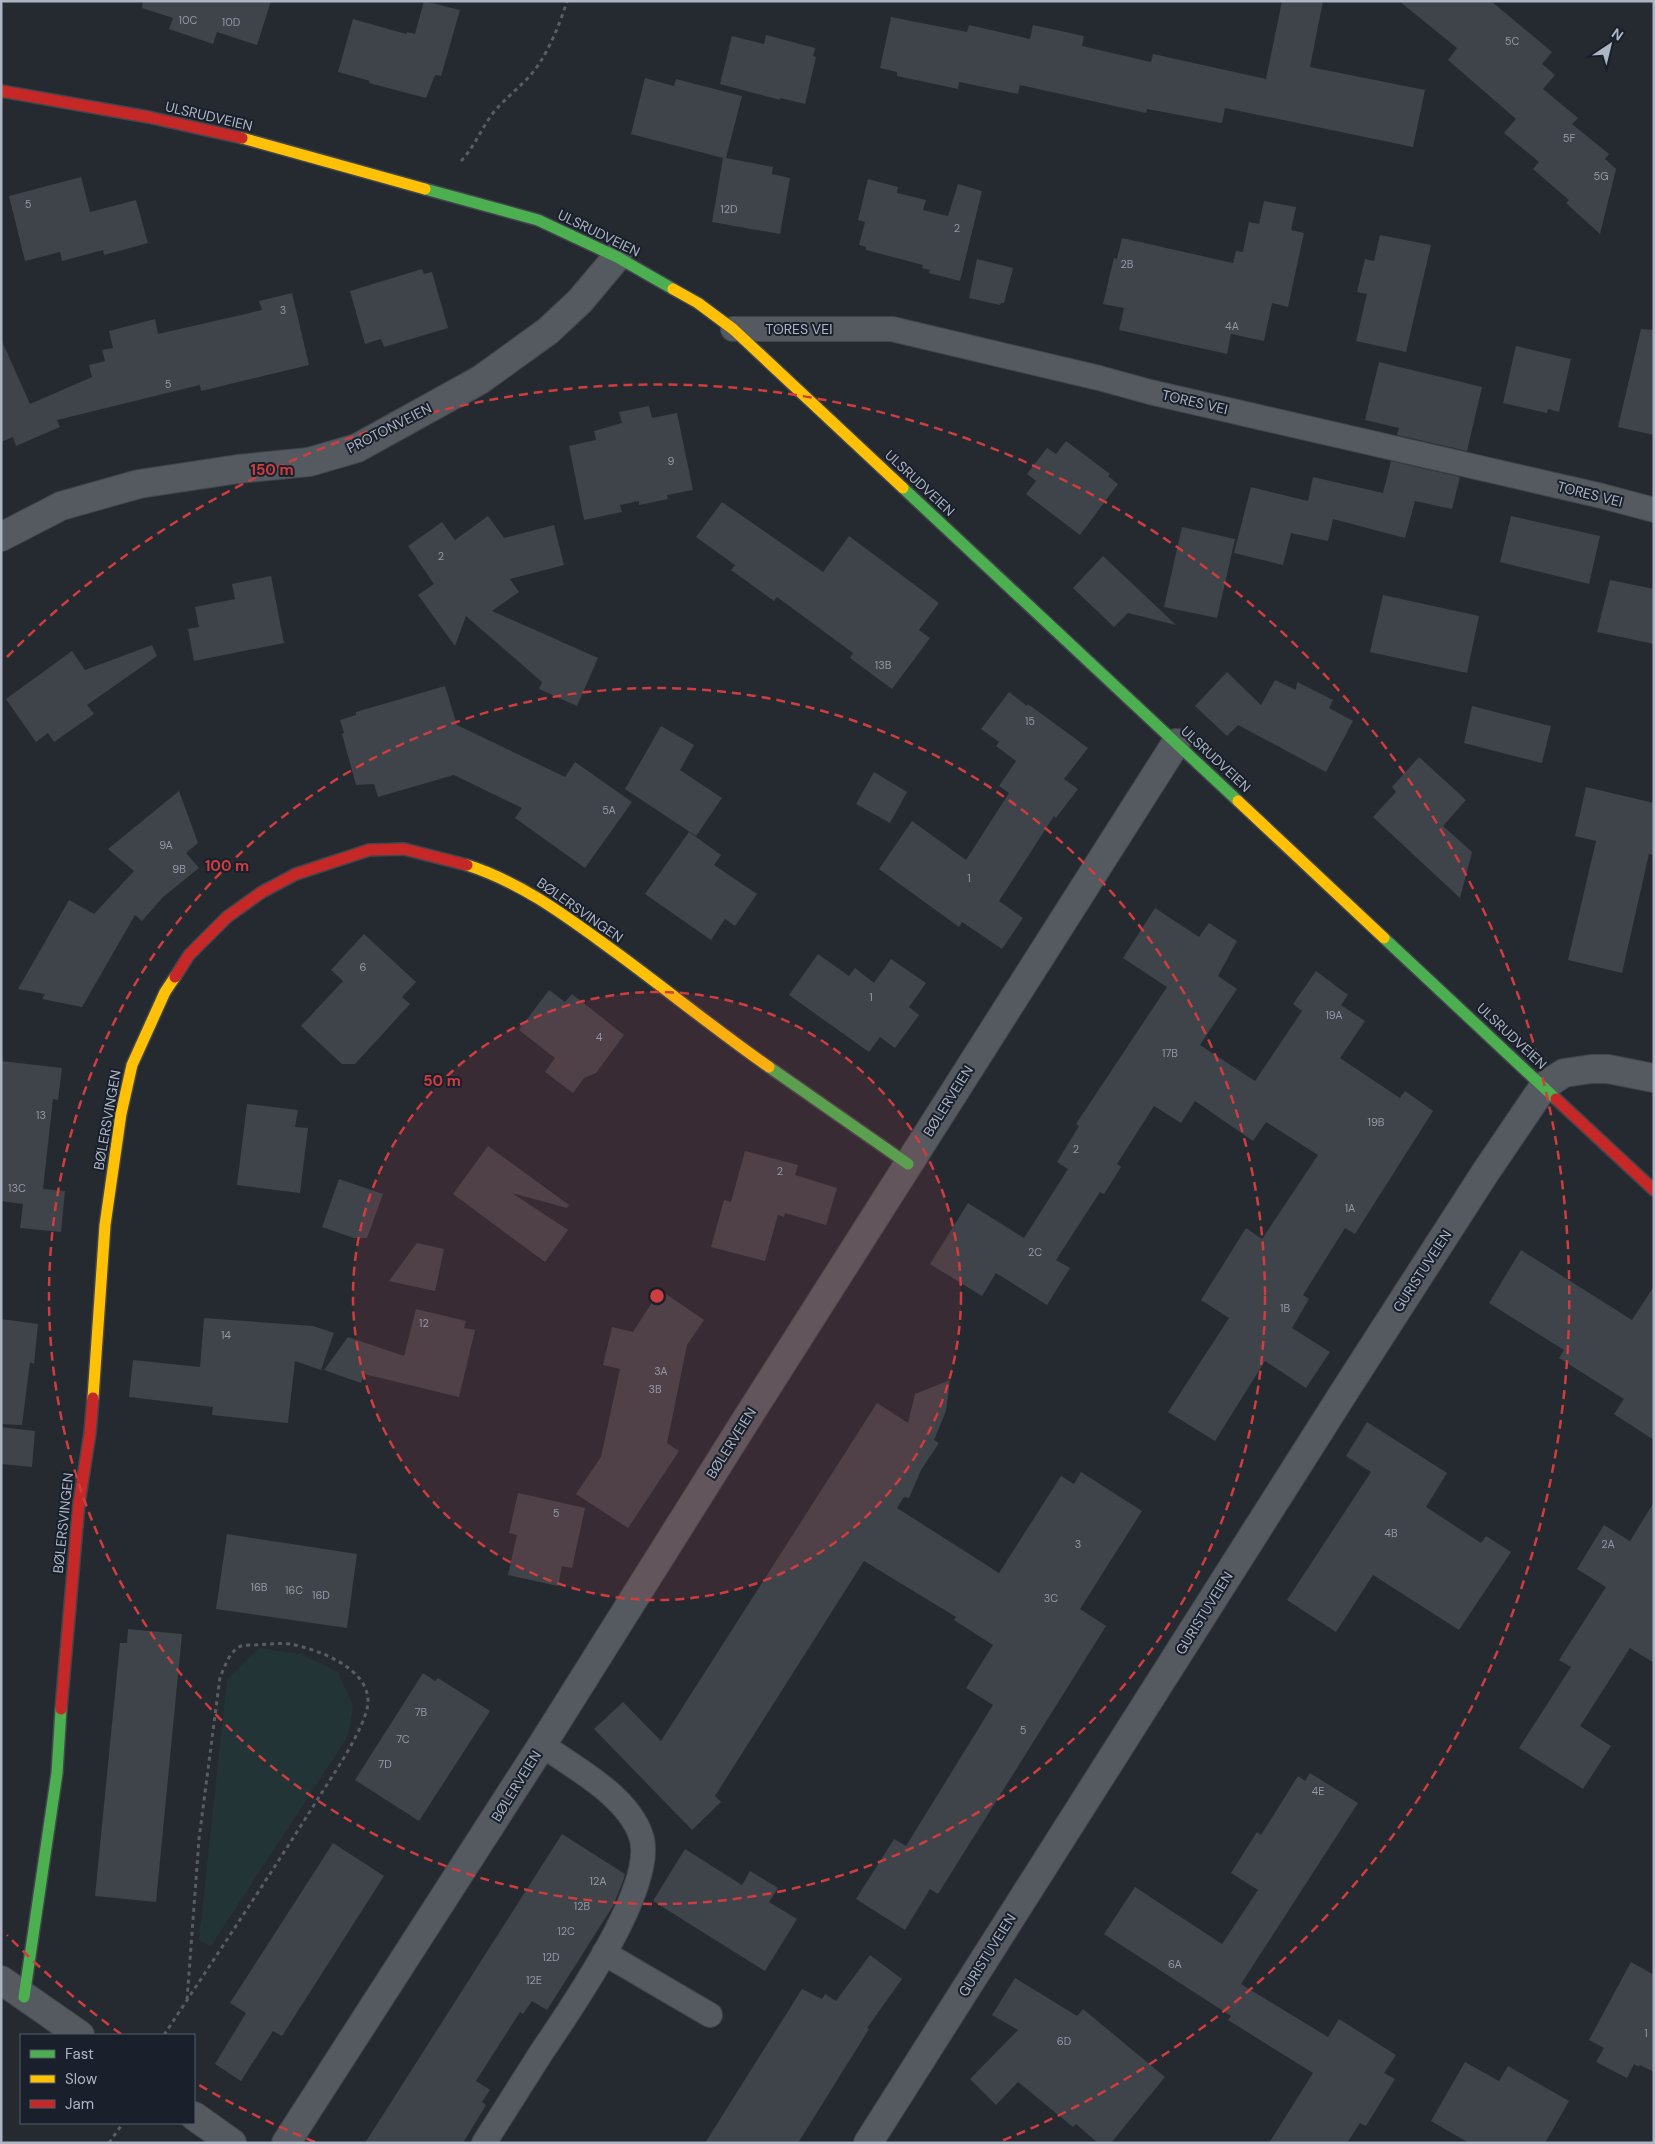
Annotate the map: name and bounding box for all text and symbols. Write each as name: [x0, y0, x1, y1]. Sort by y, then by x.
house number: 10C: [179, 13, 198, 27]
house number: 10D: [222, 15, 241, 29]
north arrow: [1585, 20, 1635, 70]
text: N: [1608, 24, 1627, 45]
house number: 5C: [1505, 34, 1519, 48]
street label: ULSRUDVEIEN: [164, 97, 254, 135]
house number: 5F: [1563, 131, 1575, 145]
house number: 5G: [1593, 169, 1609, 183]
house number: 5: [25, 197, 32, 211]
house number: 12D: [720, 202, 738, 216]
street label: ULSRUDVEIEN: [555, 205, 643, 261]
house number: 2: [954, 221, 960, 235]
house number: 2B: [1121, 257, 1134, 271]
house number: 3: [280, 303, 286, 317]
house number: 4A: [1225, 319, 1239, 333]
street label: TORES VEI: [766, 320, 832, 338]
house number: 5: [165, 377, 172, 391]
street label: TORES VEI: [1160, 386, 1230, 418]
street label: PROTONVEIEN: [344, 399, 434, 457]
street label: ULSRUDVEIEN: [881, 446, 959, 520]
house number: 9: [668, 454, 675, 468]
text: 150 m: [251, 460, 294, 480]
street label: TORES VEI: [1555, 477, 1625, 511]
house number: 2: [438, 549, 444, 563]
house number: 13B: [875, 658, 892, 672]
house number: 15: [1025, 714, 1035, 728]
street label: ULSRUDVEIEN: [1177, 722, 1255, 796]
house number: 5A: [602, 803, 616, 817]
house number: 9A: [159, 838, 173, 852]
text: 100 m: [205, 856, 249, 876]
house number: 9B: [172, 862, 186, 876]
house number: 1: [967, 871, 971, 885]
street label: BØLERSVINGEN: [533, 874, 627, 946]
house number: 6: [360, 960, 367, 974]
house number: 1: [869, 990, 873, 1004]
street label: ULSRUDVEIEN: [1473, 999, 1551, 1073]
house number: 19A: [1325, 1008, 1343, 1022]
house number: 4: [596, 1030, 603, 1044]
house number: 17B: [1162, 1046, 1178, 1060]
street label: BØLERVEIEN: [919, 1062, 977, 1140]
street label: BØLERSVINGEN: [89, 1069, 125, 1171]
text: 50 m: [423, 1071, 461, 1091]
house number: 13: [36, 1108, 46, 1122]
house number: 19B: [1368, 1115, 1385, 1129]
house number: 2: [1073, 1142, 1079, 1156]
house number: 2: [777, 1164, 783, 1178]
house number: 13C: [8, 1181, 26, 1195]
house number: 1A: [1345, 1201, 1355, 1215]
street label: GURISTUVEIEN: [1389, 1227, 1455, 1315]
house number: 2C: [1028, 1245, 1042, 1259]
centre of rings: [648, 1287, 666, 1305]
house number: 1B: [1280, 1301, 1290, 1315]
house number: 12: [419, 1316, 429, 1330]
house number: 14: [221, 1328, 231, 1342]
house number: 3A: [654, 1364, 668, 1378]
house number: 3B: [648, 1382, 662, 1396]
street label: BØLERVEIEN: [702, 1404, 760, 1482]
street label: BØLERSVINGEN: [49, 1472, 77, 1574]
house number: 5: [553, 1506, 560, 1520]
house number: 4B: [1384, 1526, 1398, 1540]
house number: 3: [1075, 1537, 1081, 1551]
house number: 2A: [1601, 1537, 1615, 1551]
street label: GURISTUVEIEN: [1171, 1568, 1237, 1658]
house number: 16B: [251, 1580, 268, 1594]
house number: 16C: [285, 1583, 303, 1597]
house number: 16D: [312, 1588, 330, 1602]
house number: 3C: [1044, 1591, 1058, 1605]
house number: 7B: [415, 1705, 428, 1719]
house number: 5: [1020, 1723, 1027, 1737]
house number: 7C: [396, 1732, 410, 1746]
street label: BØLERVEIEN: [487, 1747, 545, 1825]
house number: 7D: [378, 1757, 392, 1771]
house number: 4E: [1312, 1784, 1324, 1798]
house number: 12A: [589, 1874, 607, 1888]
house number: 12B: [574, 1899, 591, 1913]
street label: GURISTUVEIEN: [954, 1910, 1020, 2000]
house number: 12C: [557, 1924, 575, 1938]
house number: 12D: [542, 1950, 560, 1964]
house number: 6A: [1168, 1957, 1182, 1971]
house number: 12E: [526, 1973, 542, 1987]
house number: 1: [1644, 2026, 1648, 2040]
legend: [20, 2034, 195, 2124]
house number: 6D: [1057, 2034, 1072, 2048]
text: Fast: [65, 2044, 94, 2064]
text: Slow: [65, 2069, 98, 2089]
text: Jam: [65, 2094, 94, 2114]

